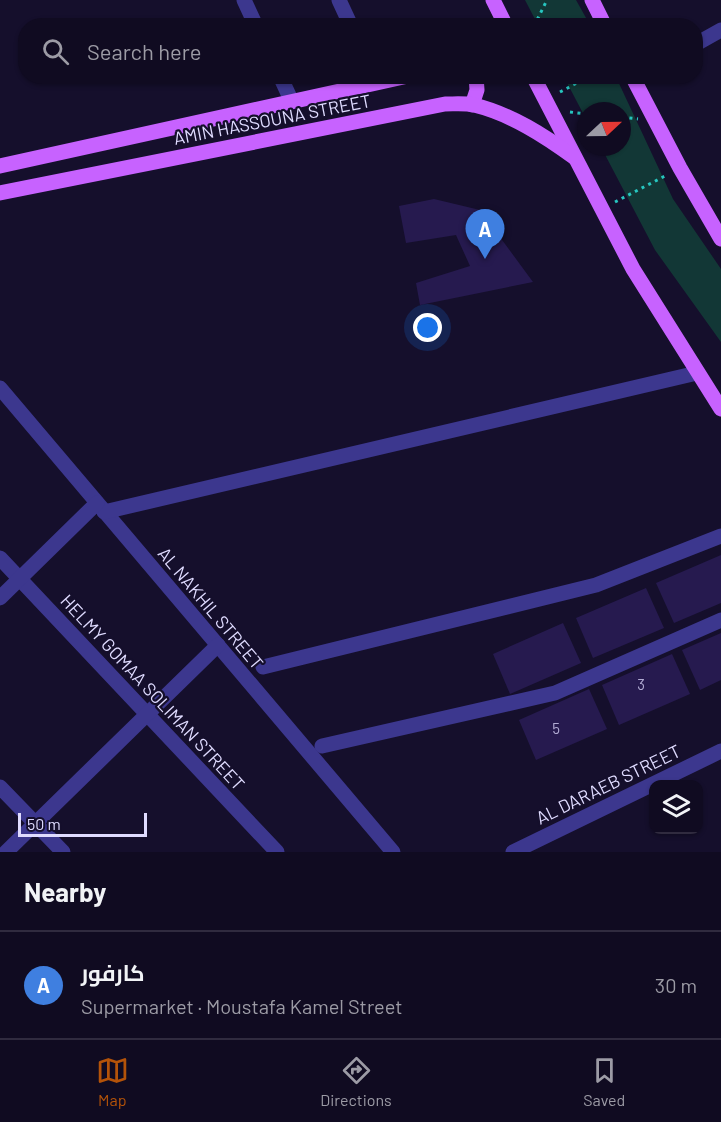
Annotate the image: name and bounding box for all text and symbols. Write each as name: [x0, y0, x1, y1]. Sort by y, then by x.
search box: [18, 18, 703, 84]
icon: search: [39, 35, 72, 68]
text: Search here: [87, 38, 201, 64]
street label: AMIN HASSOUNA STREET: [172, 89, 372, 149]
north arrow: [577, 102, 631, 156]
pin: A: [466, 210, 504, 259]
your location: [413, 313, 442, 342]
street label: AL NAKHIL STREET: [154, 543, 268, 673]
street label: HELMY GOMAA SOLIMAN STREET: [56, 590, 250, 794]
house number: 3: [637, 675, 645, 693]
house number: 5: [552, 719, 560, 737]
street label: AL DARAEB STREET: [532, 739, 684, 829]
map controls: [649, 780, 703, 834]
button: layers: [649, 780, 703, 834]
scale bar: [18, 810, 147, 838]
text: 50 m: [27, 814, 61, 833]
text: Nearby: [24, 876, 106, 907]
text: كارفور: [81, 959, 145, 985]
text: A: [37, 973, 50, 997]
text: 30 m: [655, 973, 697, 997]
text: Supermarket · Moustafa Kamel Street: [81, 994, 403, 1018]
tab: Map: [96, 1054, 129, 1109]
tab: Directions: [320, 1054, 392, 1109]
tab: Saved: [583, 1054, 625, 1109]

